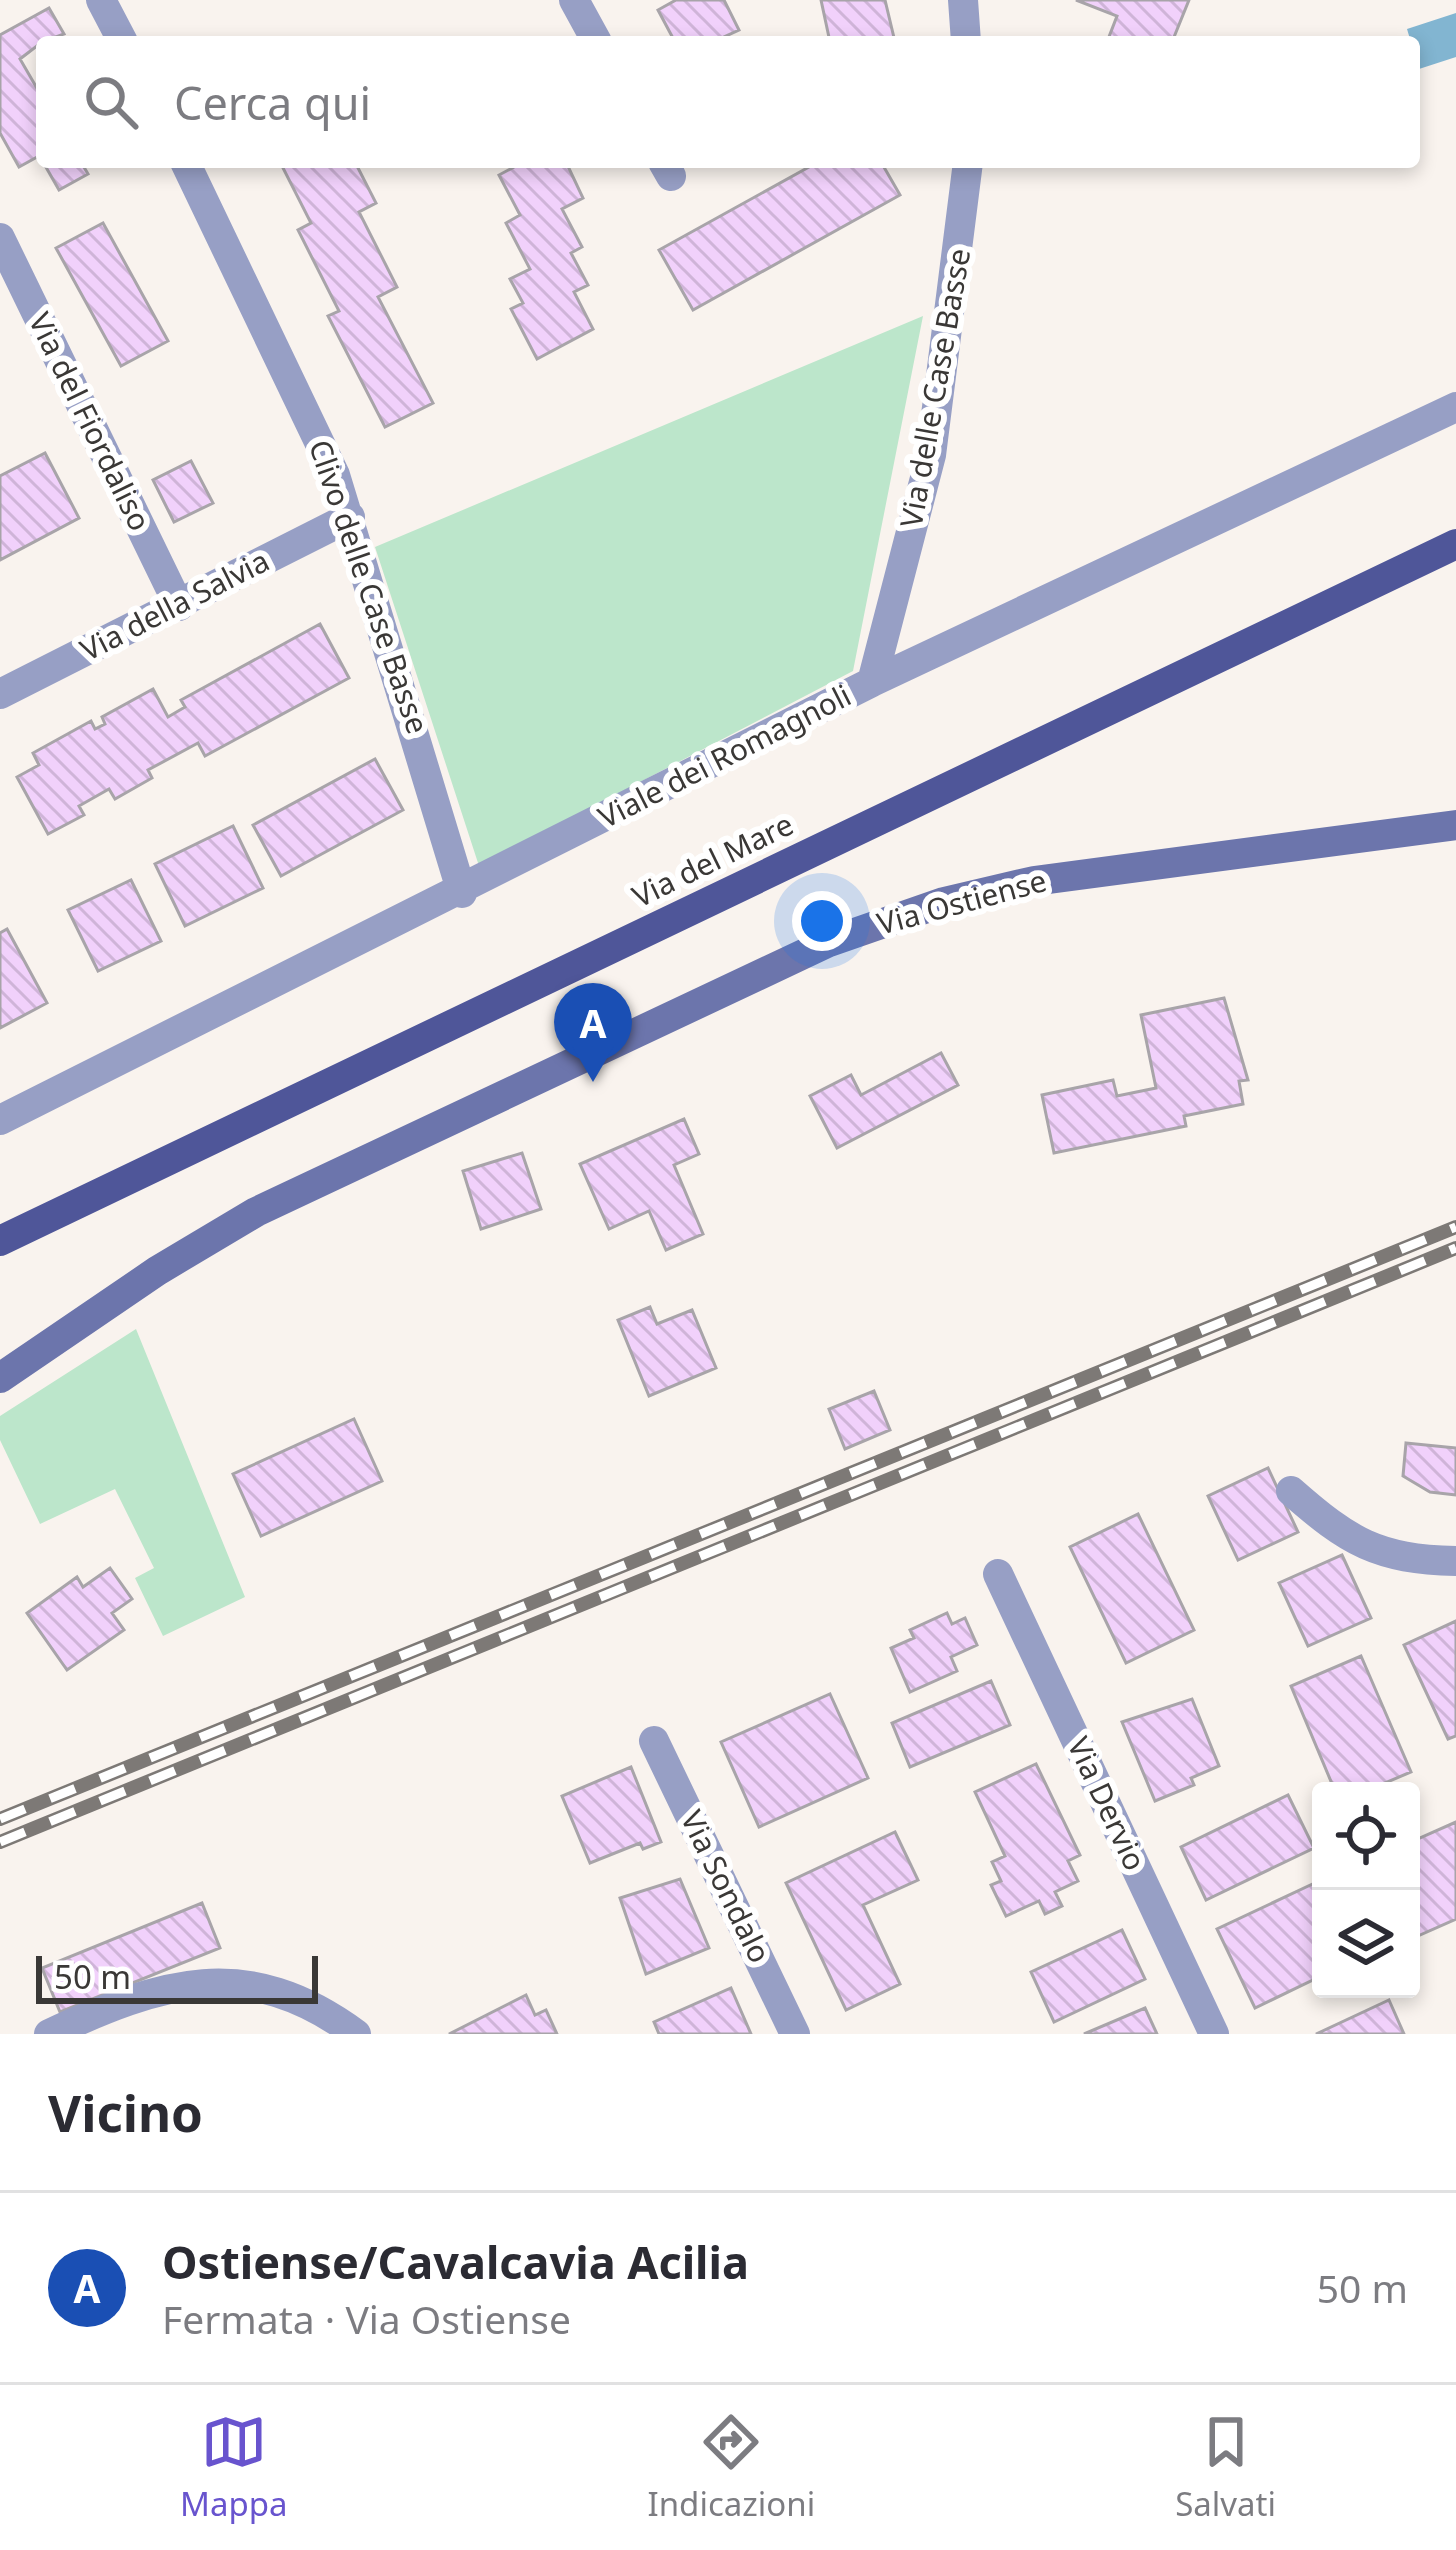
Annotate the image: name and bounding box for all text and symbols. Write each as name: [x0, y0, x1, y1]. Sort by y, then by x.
search box: [36, 36, 1420, 168]
icon: search: [78, 69, 144, 135]
text: Cerca qui: [174, 72, 371, 133]
street label: Via delle Case Basse: [890, 245, 979, 531]
street label: Via del Fiordaliso: [20, 305, 161, 537]
street label: Clivo delle Case Basse: [300, 434, 439, 739]
street label: Via della Salvia: [73, 539, 276, 670]
street label: Viale dei Romagnoli: [591, 674, 858, 837]
street label: Via del Mare: [625, 803, 800, 916]
street label: Via Ostiense: [873, 859, 1051, 944]
your location: [792, 891, 852, 951]
pin: A: [554, 983, 632, 1082]
street label: Via Dervio: [1059, 1730, 1156, 1877]
map controls: [1312, 1782, 1420, 1998]
button: locate: [1312, 1782, 1420, 1890]
street label: Via Sondalo: [672, 1803, 781, 1969]
button: layers: [1312, 1890, 1420, 1998]
scale bar: [36, 1950, 318, 2003]
text: 50 m: [54, 1954, 131, 1999]
text: Vicino: [48, 2077, 203, 2147]
text: Ostiense/Cavalcavia Acilia: [162, 2231, 749, 2292]
text: A: [74, 2261, 101, 2314]
text: 50 m: [1317, 2261, 1408, 2314]
text: Fermata · Via Ostiense: [162, 2292, 571, 2345]
tab: Mappa: [180, 2409, 288, 2526]
tab: Indicazioni: [648, 2409, 815, 2526]
tab: Salvati: [1175, 2409, 1276, 2526]

